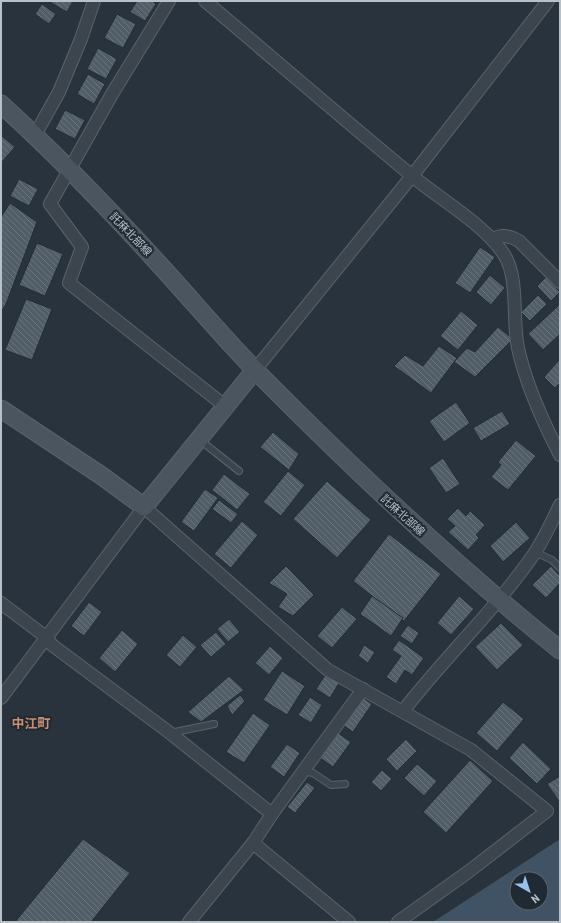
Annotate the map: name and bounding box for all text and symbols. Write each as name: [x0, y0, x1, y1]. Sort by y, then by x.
street label: 託麻北部線: [107, 210, 154, 259]
street label: 託麻北部線: [378, 492, 427, 539]
district label: 中江町: [11, 716, 51, 731]
north arrow: [509, 871, 549, 911]
text: N: [528, 891, 542, 906]

